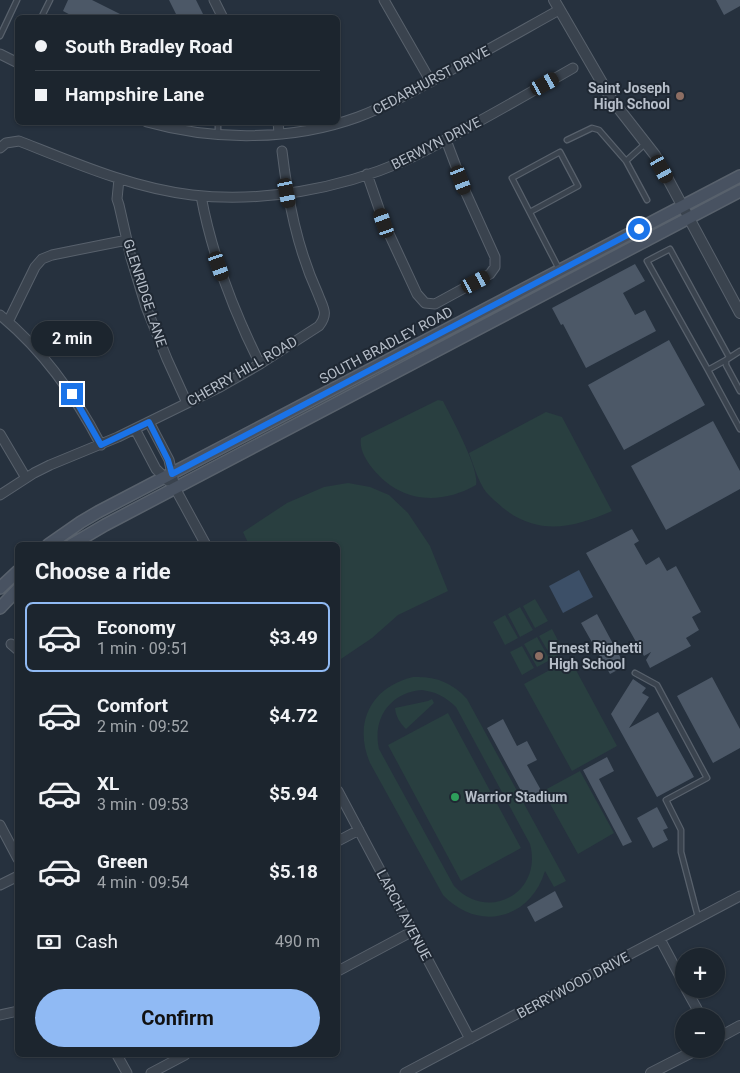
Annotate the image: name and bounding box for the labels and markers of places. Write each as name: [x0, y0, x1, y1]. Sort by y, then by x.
place label: Saint Joseph High School: [588, 80, 670, 112]
marker: Saint Joseph High School: [674, 90, 686, 102]
place label: Ernest Righetti High School: [549, 640, 642, 672]
marker: Ernest Righetti High School: [533, 650, 545, 662]
place label: Warrior Stadium: [465, 789, 567, 805]
marker: Warrior Stadium: [449, 791, 461, 803]

